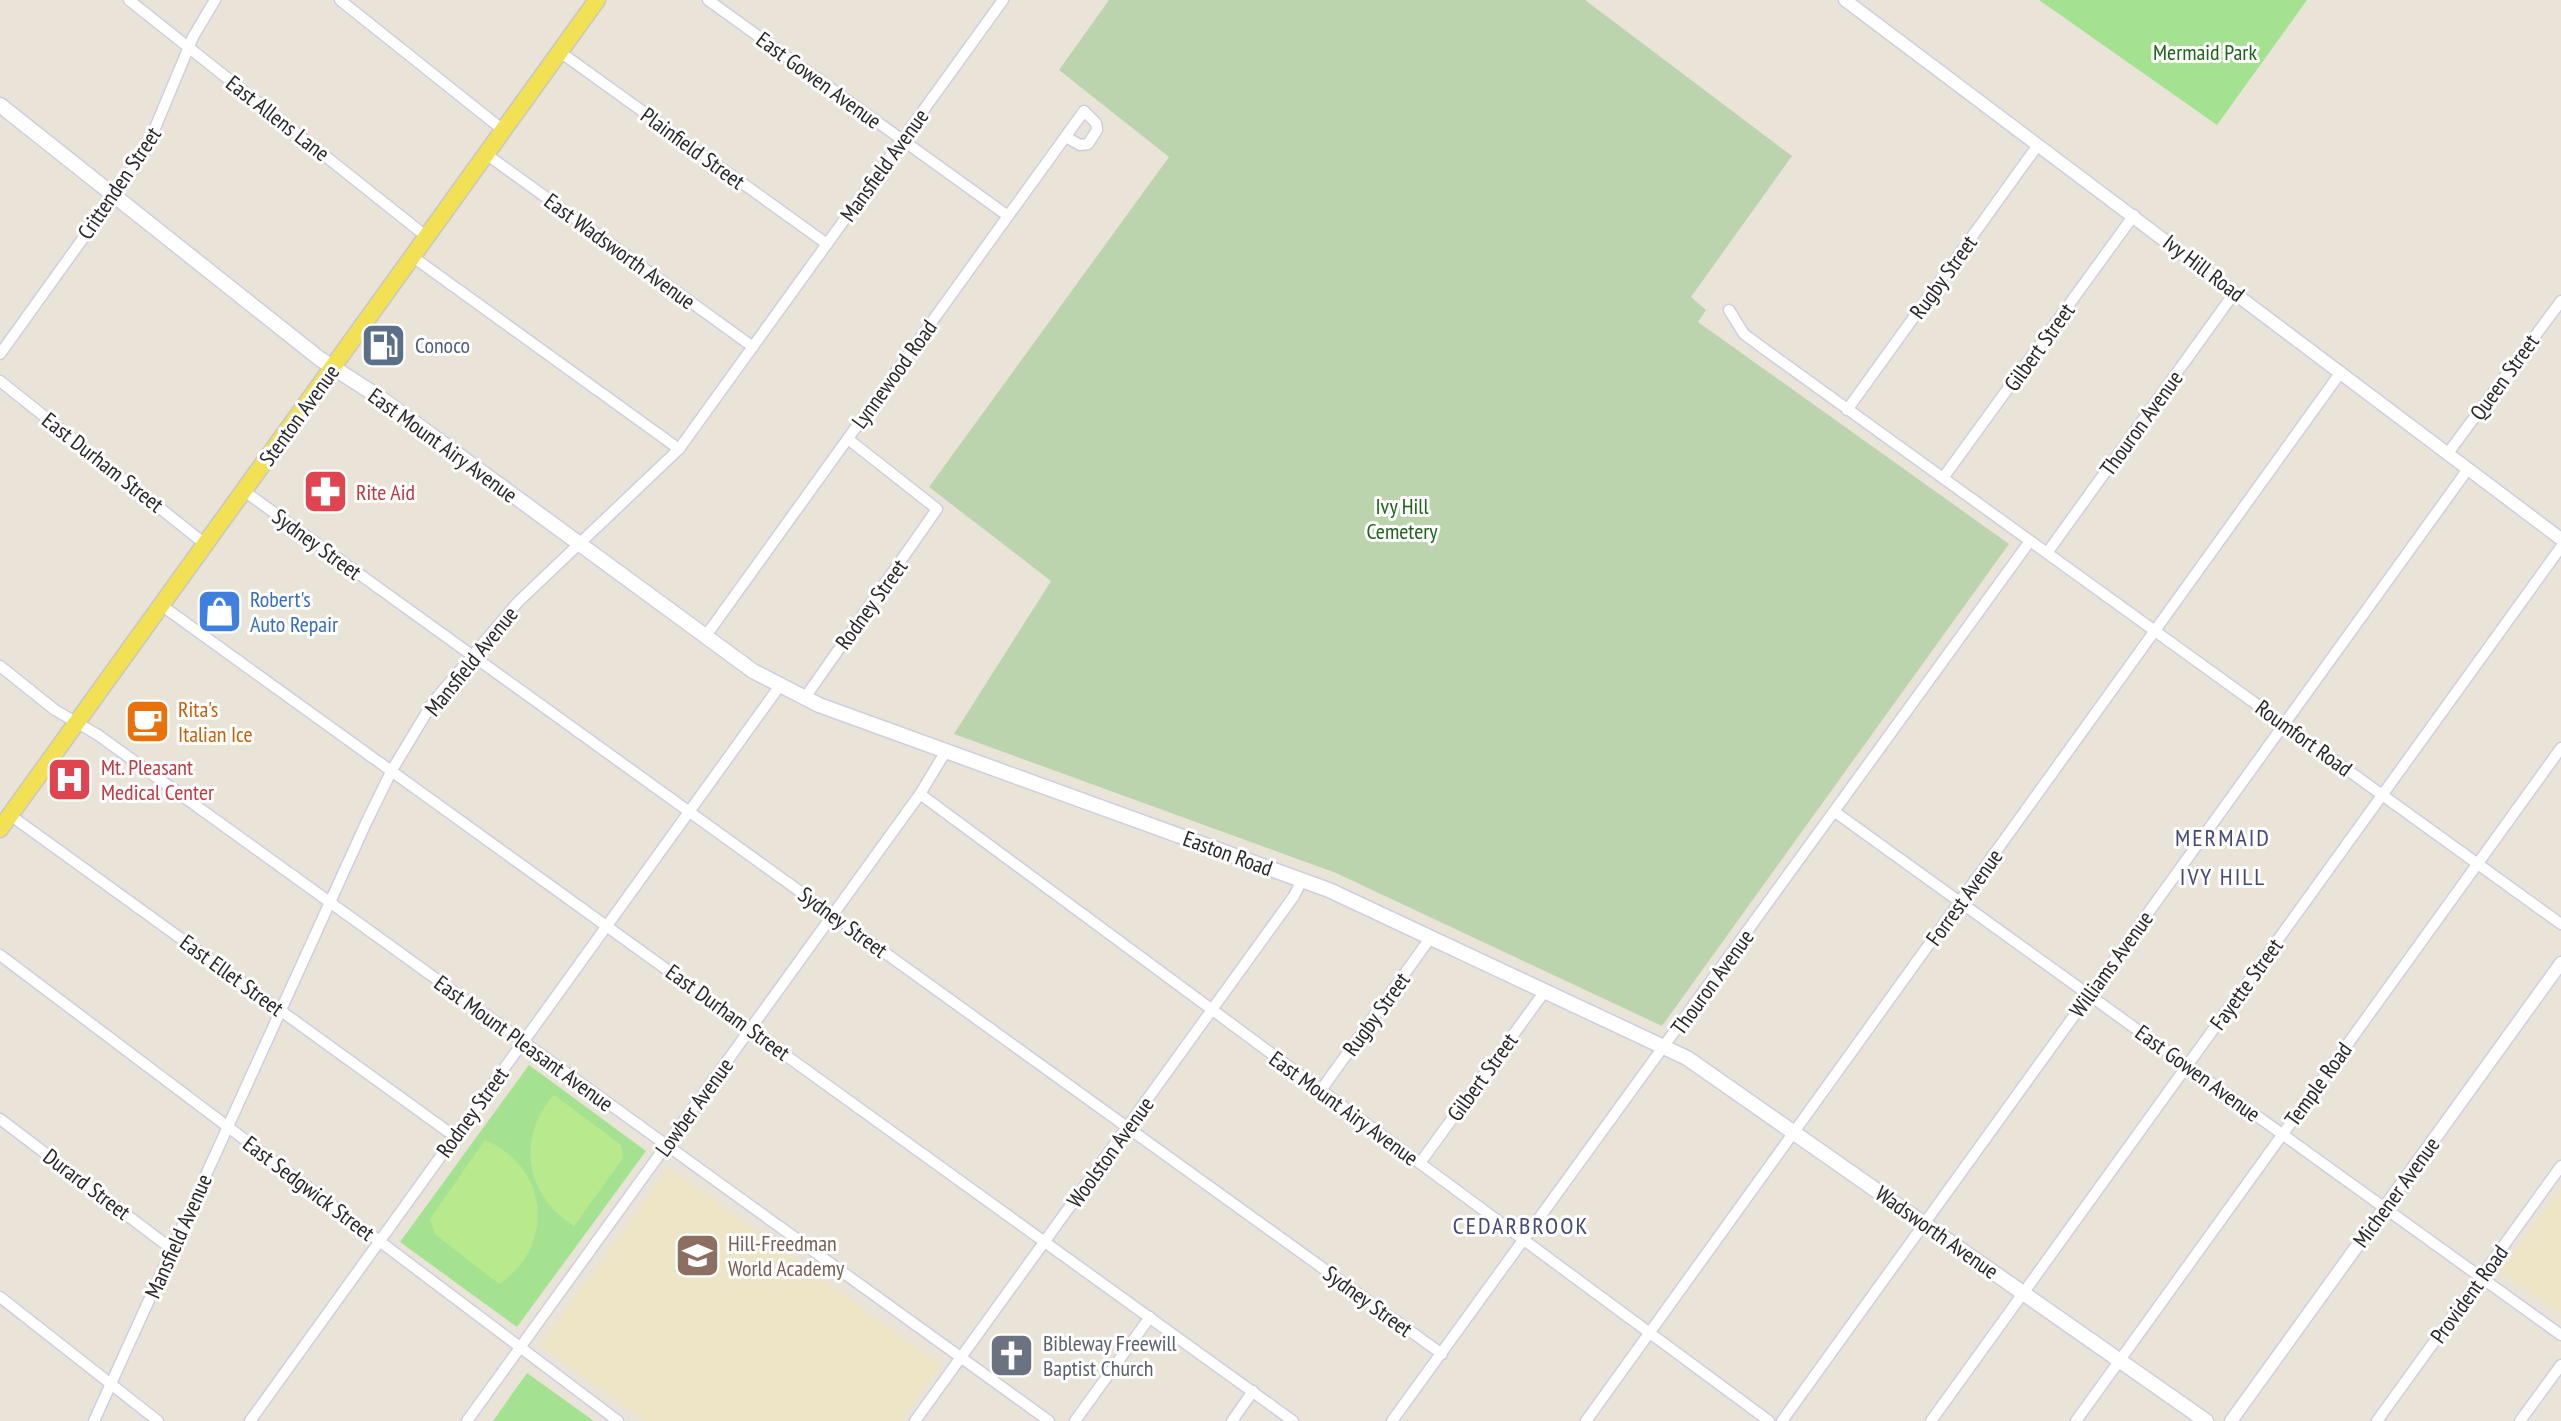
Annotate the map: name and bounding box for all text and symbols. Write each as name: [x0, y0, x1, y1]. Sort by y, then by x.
street label: East Gowen Avenue: [751, 25, 887, 135]
park label: Mermaid Park: [2153, 38, 2257, 66]
street label: East Allens Lane: [221, 69, 335, 167]
street label: Plainfield Street: [635, 101, 751, 195]
street label: Mansfield Avenue: [834, 103, 934, 227]
street label: Crittenden Street: [71, 121, 167, 245]
street label: East Wadsworth Avenue: [539, 187, 701, 315]
street label: Ivy Hill Road: [2158, 228, 2250, 308]
street label: Rugby Street: [1903, 230, 1983, 324]
street label: Gilbert Street: [1998, 297, 2080, 397]
street label: Lynnewood Road: [845, 314, 943, 434]
fuel station icon: Conoco: [360, 321, 408, 369]
street label: Queen Street: [2463, 329, 2545, 425]
place label: Conoco: [415, 331, 470, 359]
street label: Stenton Avenue: [253, 359, 345, 471]
street label: Thouron Avenue: [2093, 365, 2189, 481]
street label: East Mount Airy Avenue: [363, 381, 523, 509]
street label: East Durham Street: [37, 406, 169, 518]
pharmacy icon: Rite Aid: [301, 468, 349, 516]
place label: Rite Aid: [356, 478, 415, 506]
park label: Ivy Hill Cemetery: [1366, 492, 1438, 545]
street label: Sydney Street: [267, 502, 367, 586]
street label: Rodney Street: [829, 553, 913, 655]
place label: Robert's Auto Repair: [250, 585, 338, 638]
shop icon: Robert's Auto Repair: [195, 588, 243, 636]
street label: Mansfield Avenue: [418, 601, 524, 721]
street label: Roumfort Road: [2250, 694, 2358, 782]
place label: Rita's Italian Ice: [178, 695, 253, 748]
cafe icon: Rita's Italian Ice: [123, 698, 171, 746]
place label: Mt. Pleasant Medical Center: [101, 753, 214, 806]
hospital icon: Mt. Pleasant Medical Center: [46, 756, 94, 804]
district label: MERMAID: [2175, 822, 2271, 853]
street label: Easton Road: [1180, 824, 1276, 882]
street label: Forrest Avenue: [1919, 843, 2009, 951]
district label: IVY HILL: [2180, 861, 2266, 892]
street label: Sydney Street: [793, 880, 893, 964]
street label: Williams Avenue: [2063, 905, 2159, 1023]
street label: Thouron Avenue: [1664, 924, 1760, 1040]
street label: East Ellet Street: [175, 928, 289, 1022]
street label: Fayette Street: [2203, 933, 2289, 1035]
street label: East Durham Street: [660, 958, 796, 1066]
street label: Rugby Street: [1336, 967, 1416, 1061]
street label: East Mount Pleasant Avenue: [429, 969, 619, 1117]
street label: East Gowen Avenue: [2130, 1018, 2266, 1128]
street label: Gilbert Street: [1441, 1027, 1523, 1127]
street label: Temple Road: [2278, 1037, 2358, 1131]
street label: East Mount Airy Avenue: [1264, 1044, 1424, 1172]
street label: Lowber Avenue: [649, 1052, 739, 1162]
street label: Rodney Street: [430, 1061, 514, 1163]
street label: Woolston Avenue: [1060, 1091, 1160, 1213]
street label: East Sedgwick Street: [238, 1129, 380, 1247]
street label: Michener Avenue: [2347, 1131, 2445, 1253]
street label: Durard Street: [38, 1142, 136, 1226]
street label: Mansfield Avenue: [138, 1170, 218, 1302]
street label: Wadsworth Avenue: [1870, 1179, 2004, 1285]
district label: CEDARBROOK: [1453, 1210, 1589, 1241]
place label: Hill-Freedman World Academy: [728, 1229, 845, 1282]
school or university icon: Hill-Freedman World Academy: [673, 1232, 721, 1280]
street label: Provident Road: [2424, 1239, 2514, 1349]
street label: Sydney Street: [1318, 1259, 1418, 1343]
place label: Bibleway Freewill Baptist Church: [1043, 1329, 1178, 1382]
church icon: Bibleway Freewill Baptist Church: [988, 1332, 1036, 1380]

